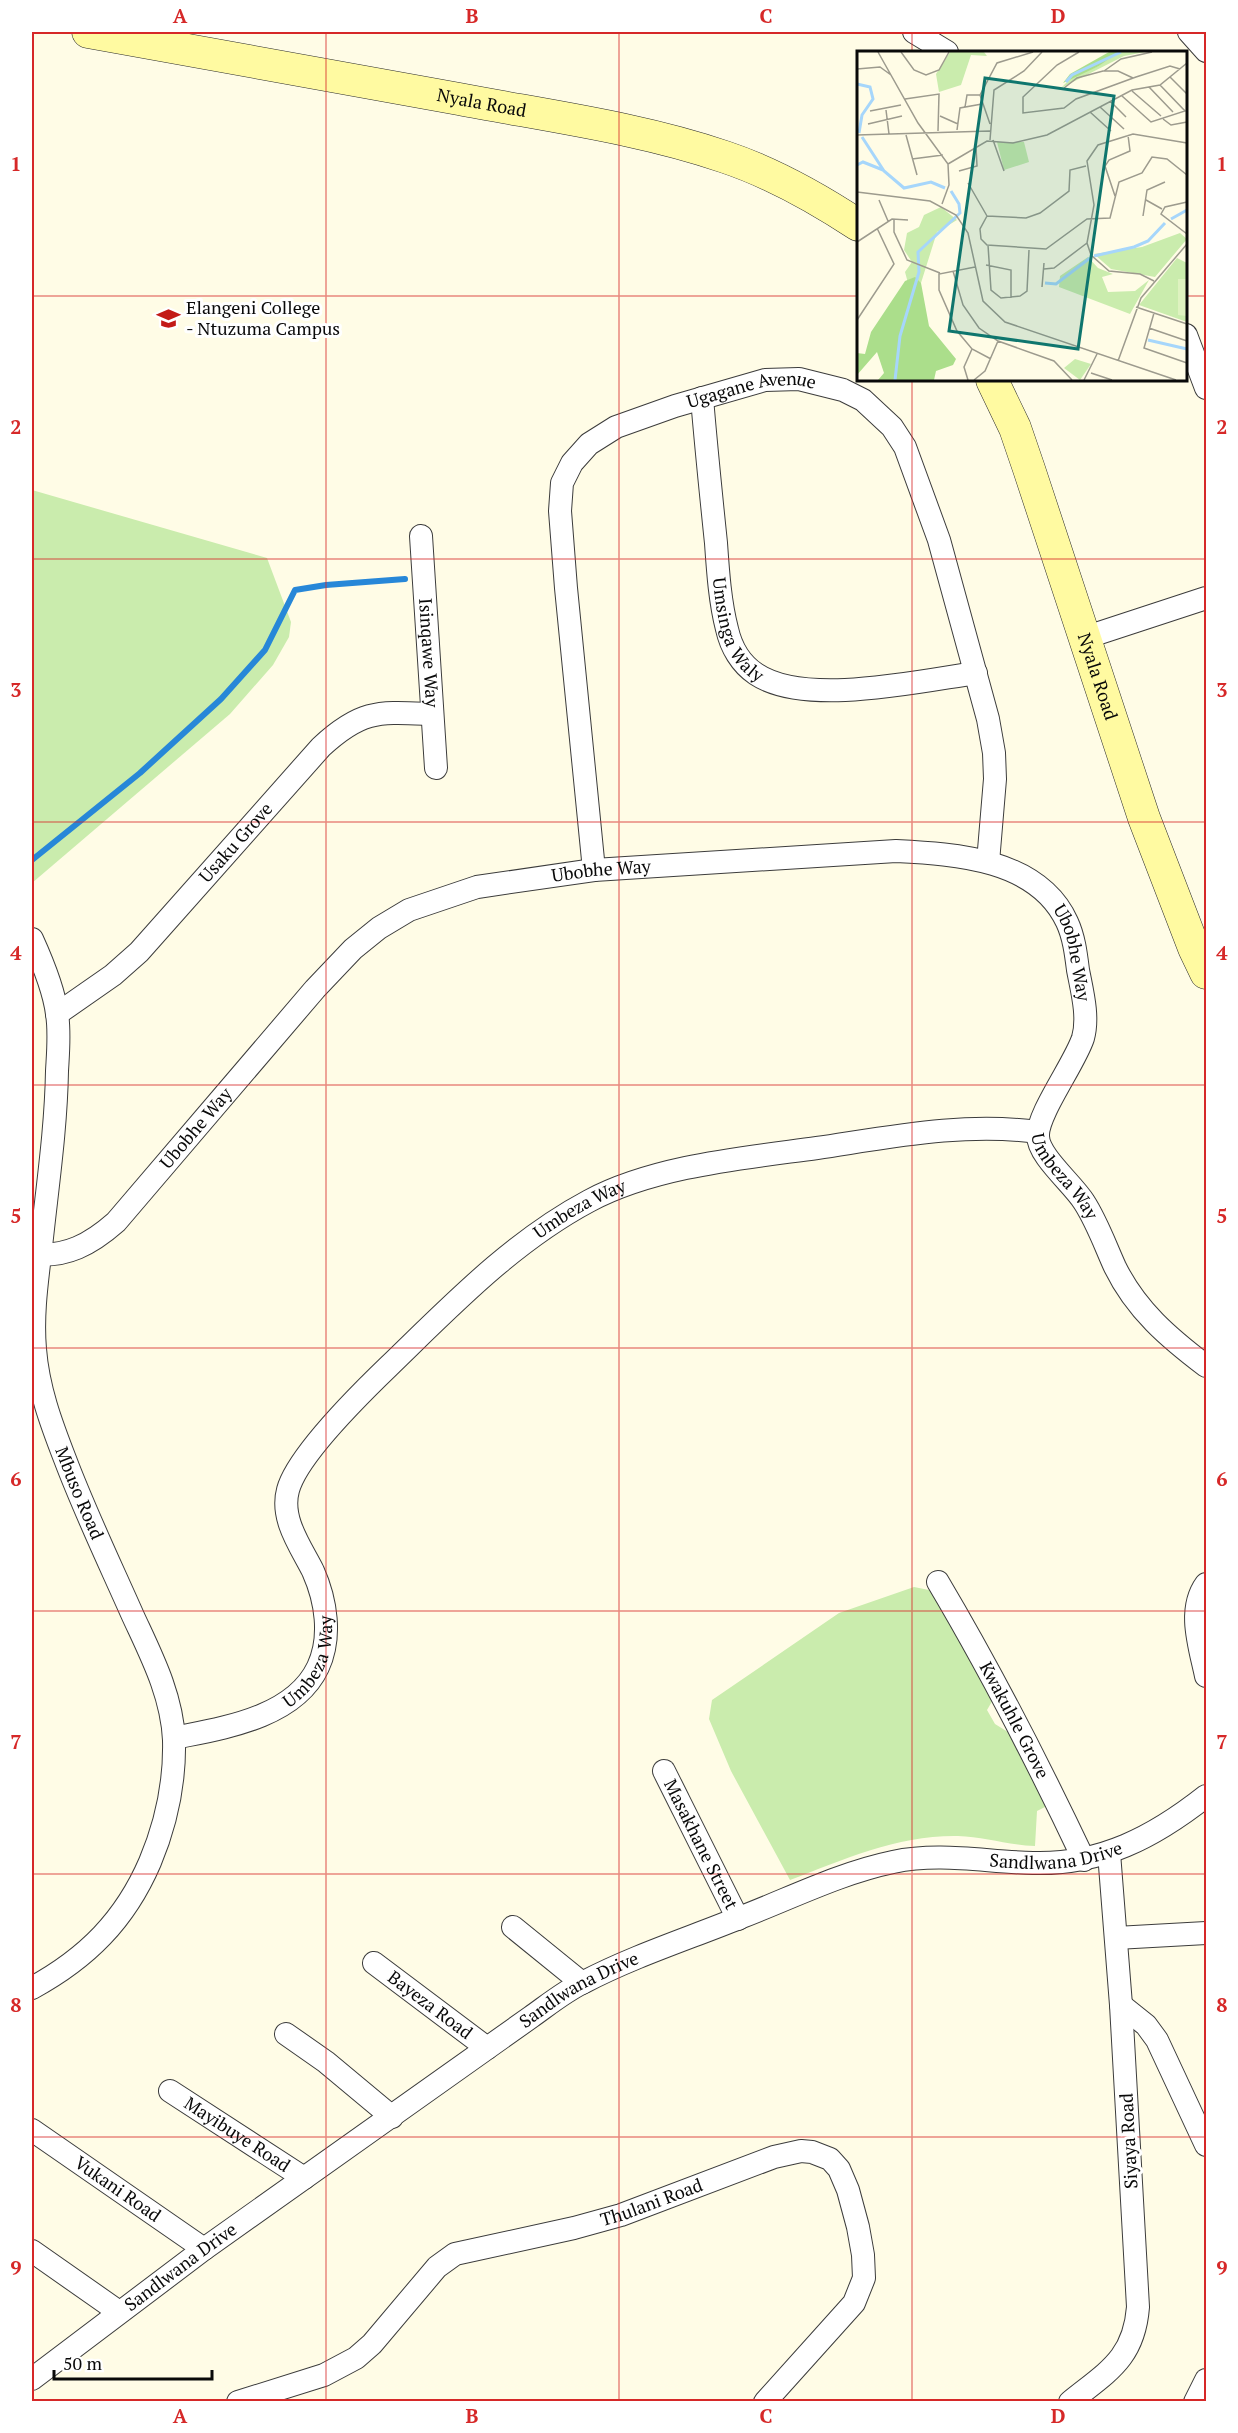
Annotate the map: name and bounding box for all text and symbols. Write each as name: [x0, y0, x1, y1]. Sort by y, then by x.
text: A: [173, 2, 188, 29]
text: B: [466, 2, 479, 29]
text: C: [759, 2, 773, 29]
text: D: [1051, 2, 1065, 29]
inset map: [857, 51, 1187, 381]
street label: Nyala Road: [435, 82, 528, 122]
text: 1: [10, 150, 22, 177]
text: 1: [1216, 150, 1228, 177]
place label: Elangeni College - Ntuzuma Campus: [186, 295, 340, 340]
school or university icon: Elangeni College - Ntuzuma Campus: [155, 305, 181, 331]
street label: Ugagane Avenue: [684, 366, 819, 413]
text: 2: [10, 413, 22, 440]
text: 2: [1216, 413, 1228, 440]
street label: Umsinga Waly: [708, 576, 769, 687]
street label: Isinqawe Way: [414, 597, 445, 709]
street label: Nyala Road: [1073, 629, 1124, 723]
text: 3: [10, 676, 22, 703]
text: 3: [1216, 676, 1228, 703]
street label: Usaku Grove: [193, 797, 277, 887]
street label: Ubobhe Way: [550, 853, 652, 887]
street label: Ubobhe Way: [1049, 899, 1097, 1004]
text: 4: [10, 939, 22, 966]
text: 4: [1216, 939, 1228, 966]
street label: Ubobhe Way: [154, 1081, 237, 1173]
street label: Umbeza Way: [1026, 1131, 1105, 1224]
street label: Umbeza Way: [528, 1173, 630, 1243]
text: 5: [10, 1202, 22, 1229]
text: 5: [1216, 1202, 1228, 1229]
street label: Mbuso Road: [50, 1443, 110, 1543]
text: 6: [10, 1465, 22, 1492]
text: 6: [1216, 1465, 1228, 1492]
street label: Umbeza Way: [277, 1614, 337, 1712]
street label: Kwakuhle Grove: [975, 1657, 1056, 1782]
text: 7: [10, 1728, 22, 1755]
text: 7: [1216, 1728, 1228, 1755]
street label: Masakhane Street: [659, 1775, 744, 1913]
street label: Sandlwana Drive: [989, 1835, 1126, 1874]
street label: Sandlwana Drive: [514, 1945, 642, 2033]
street label: Bayeza Road: [383, 1965, 478, 2044]
text: 8: [10, 1991, 22, 2018]
text: 8: [1216, 1991, 1228, 2018]
street label: Mayibuye Road: [180, 2091, 295, 2177]
street label: Siyaya Road: [1114, 2093, 1142, 2190]
street label: Vukani Road: [70, 2150, 166, 2227]
street label: Thulani Road: [597, 2172, 706, 2231]
street label: Sandlwana Drive: [119, 2217, 241, 2316]
text: 9: [10, 2254, 22, 2281]
text: 9: [1216, 2254, 1228, 2281]
scale bar: [54, 2343, 212, 2381]
text: 50 m: [63, 2351, 103, 2375]
text: A: [173, 2402, 188, 2429]
text: B: [466, 2402, 479, 2429]
text: C: [759, 2402, 773, 2429]
text: D: [1051, 2402, 1065, 2429]

